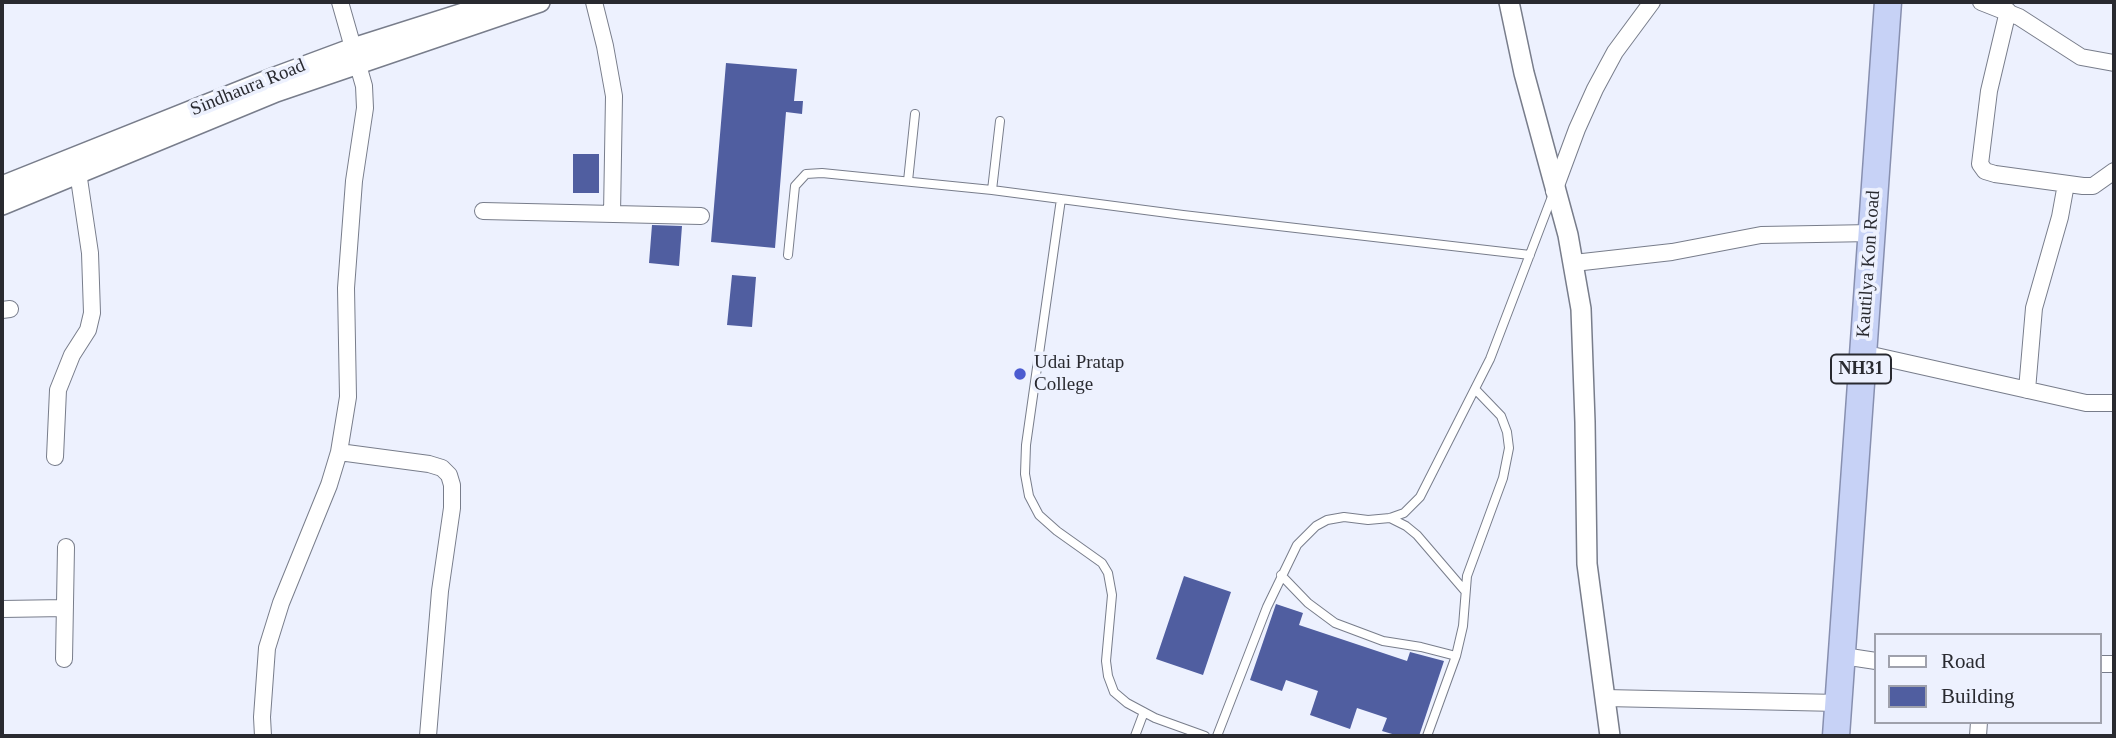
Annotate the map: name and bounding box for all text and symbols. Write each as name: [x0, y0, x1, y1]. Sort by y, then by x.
street label: Sindhaura Road: [187, 55, 309, 121]
street label: Kautilya Kon Road: [1852, 190, 1886, 338]
place label: Udai Pratap College: [1034, 352, 1124, 396]
road number: NH31: [1831, 354, 1891, 384]
marker: Udai Pratap College: [1012, 366, 1028, 382]
legend: [1874, 633, 2102, 724]
text: Road: [1941, 649, 1985, 673]
text: Building: [1941, 684, 2015, 708]

